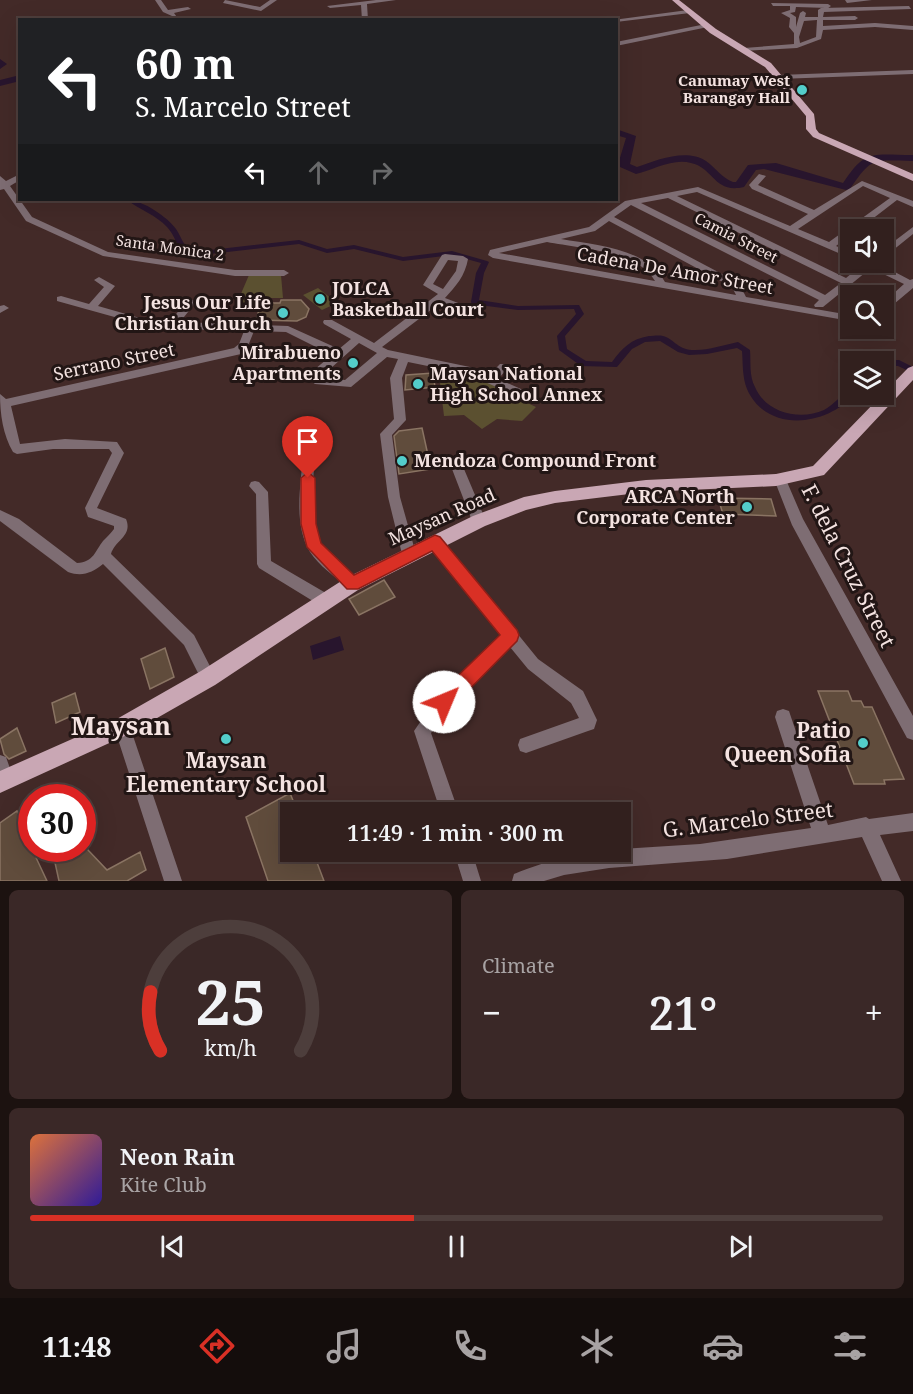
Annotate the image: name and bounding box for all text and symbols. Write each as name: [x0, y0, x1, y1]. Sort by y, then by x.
text: 60 m: [135, 34, 235, 91]
icon: left: [36, 42, 114, 120]
place label: Canumay West Barangay Hall: [678, 70, 791, 107]
marker: Canumay West Barangay Hall: [795, 83, 809, 97]
text: S. Marcelo Street: [135, 88, 351, 125]
icon: left: [239, 156, 272, 189]
icon: ahead: [302, 156, 335, 189]
icon: right: [365, 156, 398, 189]
street label: Camia Street: [691, 208, 781, 267]
map controls: [840, 219, 894, 405]
button: sound: [840, 219, 894, 273]
street label: Santa Monica 2: [115, 230, 226, 265]
street label: Cadena De Amor Street: [575, 241, 775, 299]
place label: JOLCA Basketball Court: [331, 276, 484, 321]
button: search: [840, 285, 894, 339]
place label: Jesus Our Life Christian Church: [114, 290, 271, 335]
marker: JOLCA Basketball Court: [313, 292, 327, 306]
marker: Jesus Our Life Christian Church: [276, 306, 290, 320]
street label: Serrano Street: [51, 336, 176, 386]
place label: Mirabueno Apartments: [232, 340, 341, 385]
button: layers: [840, 351, 894, 405]
marker: Mirabueno Apartments: [346, 356, 360, 370]
place label: Maysan National High School Annex: [430, 361, 603, 406]
marker: Maysan National High School Annex: [411, 377, 425, 391]
pin: [282, 416, 333, 478]
icon: arrive: [291, 425, 324, 458]
place label: Mendoza Compound Front: [414, 448, 656, 472]
marker: Mendoza Compound Front: [395, 454, 409, 468]
street label: F. dela Cruz Street: [796, 479, 902, 652]
street label: Maysan Road: [384, 482, 499, 550]
place label: ARCA North Corporate Center: [576, 484, 736, 529]
marker: ARCA North Corporate Center: [740, 500, 754, 514]
position arrow: [412, 670, 476, 734]
district label: Maysan: [71, 707, 171, 743]
place label: Patio Queen Sofia: [724, 716, 851, 768]
marker: Maysan Elementary School: [219, 732, 233, 746]
marker: Patio Queen Sofia: [856, 736, 870, 750]
place label: Maysan Elementary School: [126, 746, 327, 798]
speed limit sign: 30: [18, 784, 96, 862]
street label: G. Marcelo Street: [661, 795, 835, 843]
text: 11:49 · 1 min · 300 m: [347, 817, 564, 847]
text: Climate: [482, 952, 555, 979]
text: 25: [195, 958, 266, 1043]
text: 21°: [648, 982, 717, 1043]
text: −: [482, 990, 501, 1035]
text: +: [865, 990, 883, 1035]
text: km/h: [204, 1034, 257, 1063]
text: Neon Rain: [120, 1141, 235, 1171]
text: Kite Club: [120, 1171, 207, 1198]
icon: previous: [156, 1230, 189, 1263]
icon: pause: [440, 1230, 473, 1263]
icon: next: [724, 1230, 757, 1263]
icon: directions: [196, 1325, 238, 1367]
icon: music: [323, 1325, 365, 1367]
icon: phone: [449, 1325, 491, 1367]
icon: climate: [576, 1325, 618, 1367]
icon: car: [702, 1325, 744, 1367]
icon: filters: [829, 1325, 871, 1367]
text: 11:48: [42, 1328, 112, 1365]

